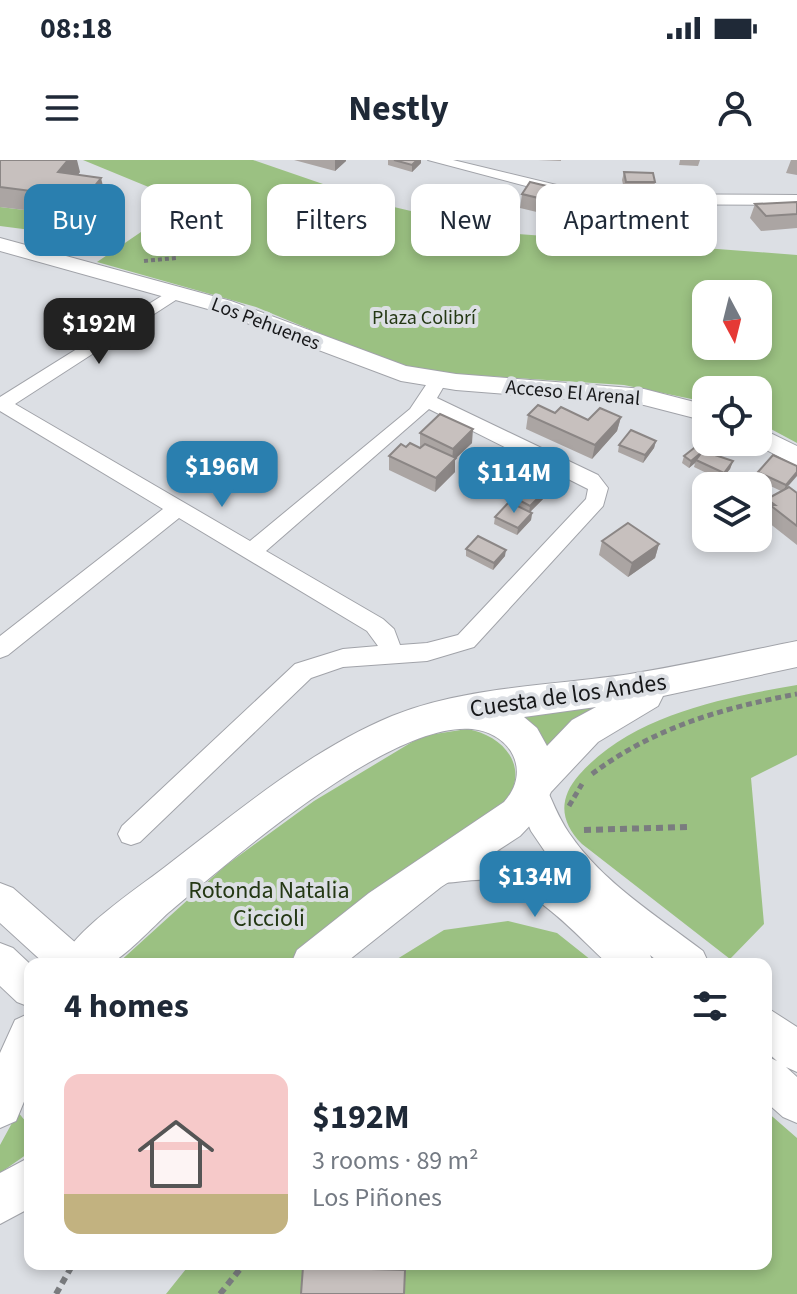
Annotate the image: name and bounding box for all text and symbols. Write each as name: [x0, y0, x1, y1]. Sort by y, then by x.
text: 08:18: [40, 7, 112, 50]
text: Nestly: [348, 83, 449, 134]
icon: menu: [40, 86, 84, 130]
icon: person: [713, 86, 757, 130]
chip: Buy: [24, 184, 125, 256]
chip: Rent: [141, 184, 251, 256]
chip: Filters: [267, 184, 395, 256]
chip: New: [411, 184, 520, 256]
chip: Apartment: [536, 184, 717, 256]
north arrow: [692, 280, 772, 360]
map controls: [692, 280, 772, 552]
street label: Los Pehuenes: [207, 290, 324, 357]
pin: $192M: [43, 298, 155, 366]
park label: Plaza Colibrí: [372, 304, 477, 332]
text: $192M: [62, 305, 136, 342]
street label: Acceso El Arenal: [505, 373, 641, 413]
button: locate: [692, 376, 772, 456]
pin: $196M: [166, 441, 278, 509]
pin: $114M: [458, 447, 570, 515]
text: $196M: [185, 448, 259, 485]
text: $114M: [477, 454, 551, 491]
button: layers: [692, 472, 772, 552]
street label: Cuesta de los Andes: [468, 664, 668, 727]
pin: $134M: [479, 851, 591, 919]
text: $134M: [498, 858, 572, 895]
park label: Rotonda Natalia Ciccioli: [188, 873, 350, 936]
text: 4 homes: [64, 982, 189, 1031]
icon: filters: [688, 984, 732, 1028]
text: $192M: [312, 1093, 410, 1142]
icon: home: [128, 1106, 224, 1202]
text: 3 rooms · 89 m²: [312, 1142, 479, 1179]
text: Los Piñones: [312, 1179, 442, 1216]

